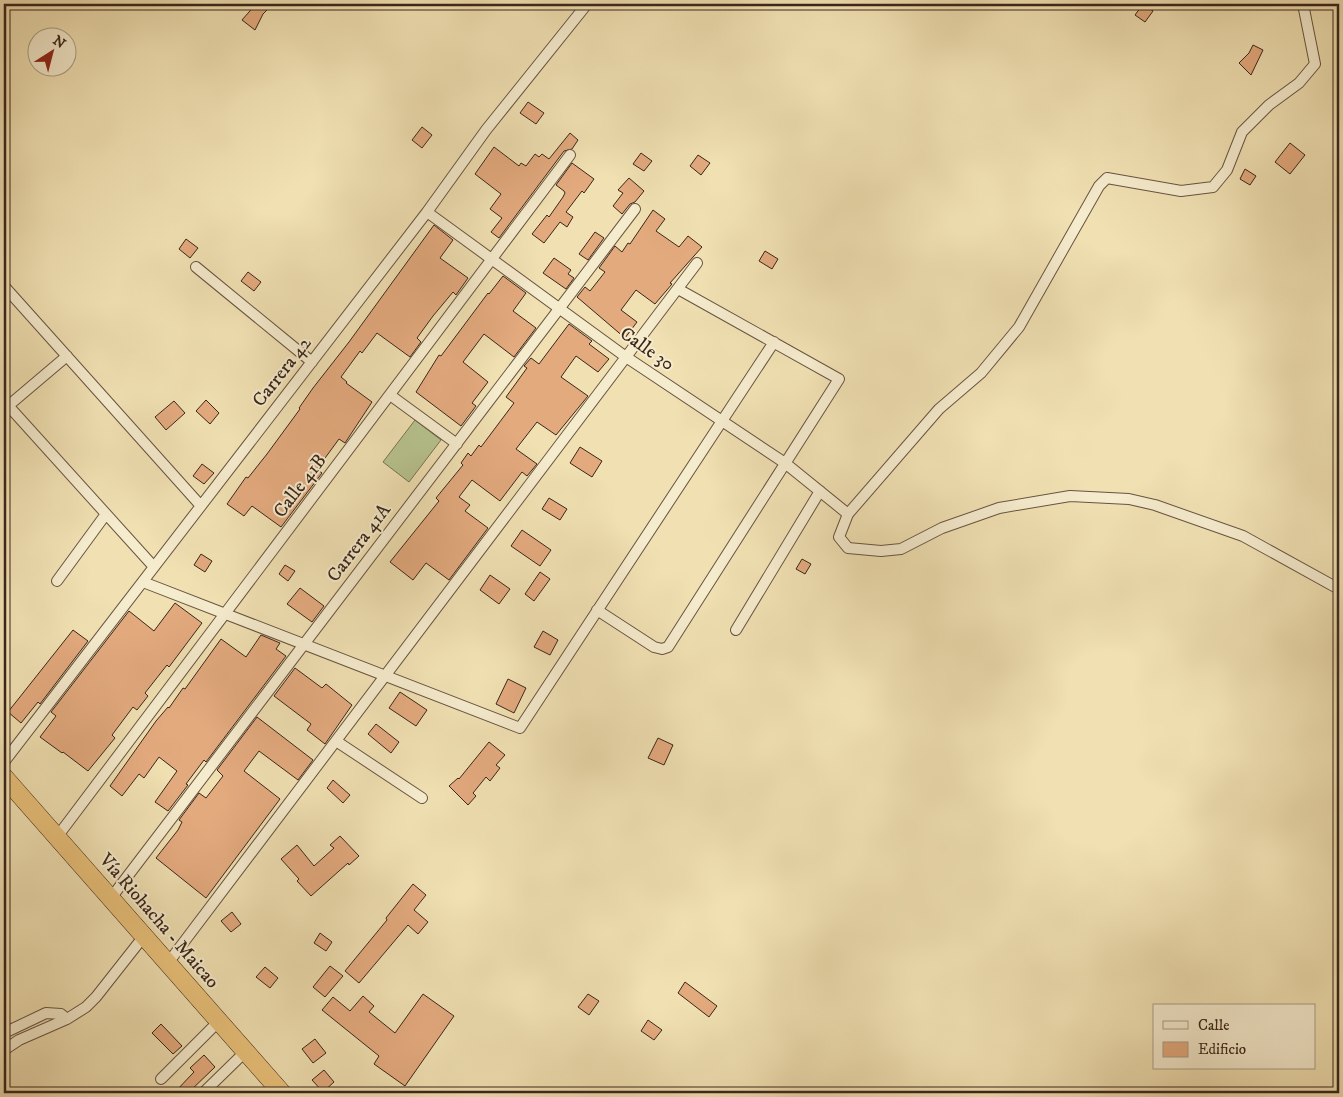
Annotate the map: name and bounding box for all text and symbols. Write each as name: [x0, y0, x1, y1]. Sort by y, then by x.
north arrow: [28, 28, 78, 78]
text: N: [49, 32, 69, 53]
street label: Calle 30: [615, 322, 679, 376]
street label: Carrera 42: [248, 332, 317, 411]
street label: Calle 41B: [269, 450, 331, 522]
street label: Carrera 41A: [322, 499, 396, 587]
street label: Vía Riohacha - Maicao: [94, 848, 224, 993]
legend: [1153, 1004, 1316, 1070]
text: Calle: [1198, 1016, 1230, 1035]
text: Edificio: [1198, 1040, 1246, 1059]

